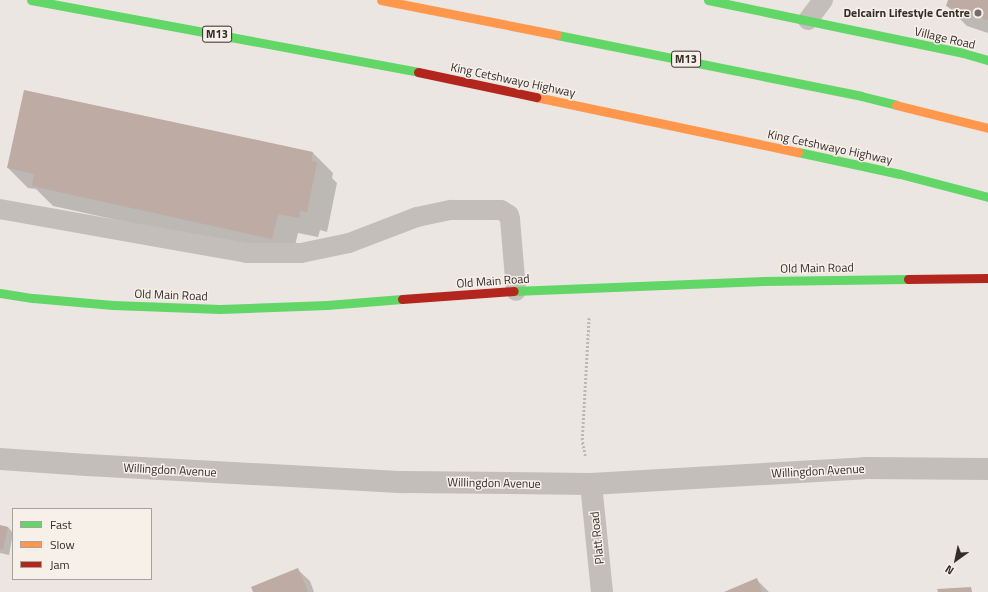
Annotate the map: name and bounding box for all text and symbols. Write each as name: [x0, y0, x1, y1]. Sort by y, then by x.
place label: Delcairn Lifestyle Centre: [843, 6, 970, 20]
marker: Delcairn Lifestyle Centre: [973, 8, 983, 18]
street label: Village Road: [913, 24, 977, 52]
road number: M13: [202, 25, 232, 43]
road number: M13: [671, 50, 701, 68]
street label: King Cetshwayo Highway: [449, 60, 577, 100]
street label: King Cetshwayo Highway: [766, 127, 894, 167]
street label: Old Main Road: [780, 260, 854, 276]
street label: Old Main Road: [456, 271, 530, 291]
street label: Old Main Road: [134, 287, 208, 303]
street label: Willingdon Avenue: [123, 460, 217, 480]
street label: Willingdon Avenue: [771, 461, 865, 481]
street label: Willingdon Avenue: [447, 475, 541, 491]
legend: [12, 508, 152, 580]
street label: Platt Road: [587, 511, 607, 565]
text: Fast: [50, 515, 72, 534]
text: Slow: [50, 535, 75, 554]
north arrow: [936, 540, 976, 580]
text: Jam: [50, 555, 70, 574]
text: N: [942, 561, 957, 579]

